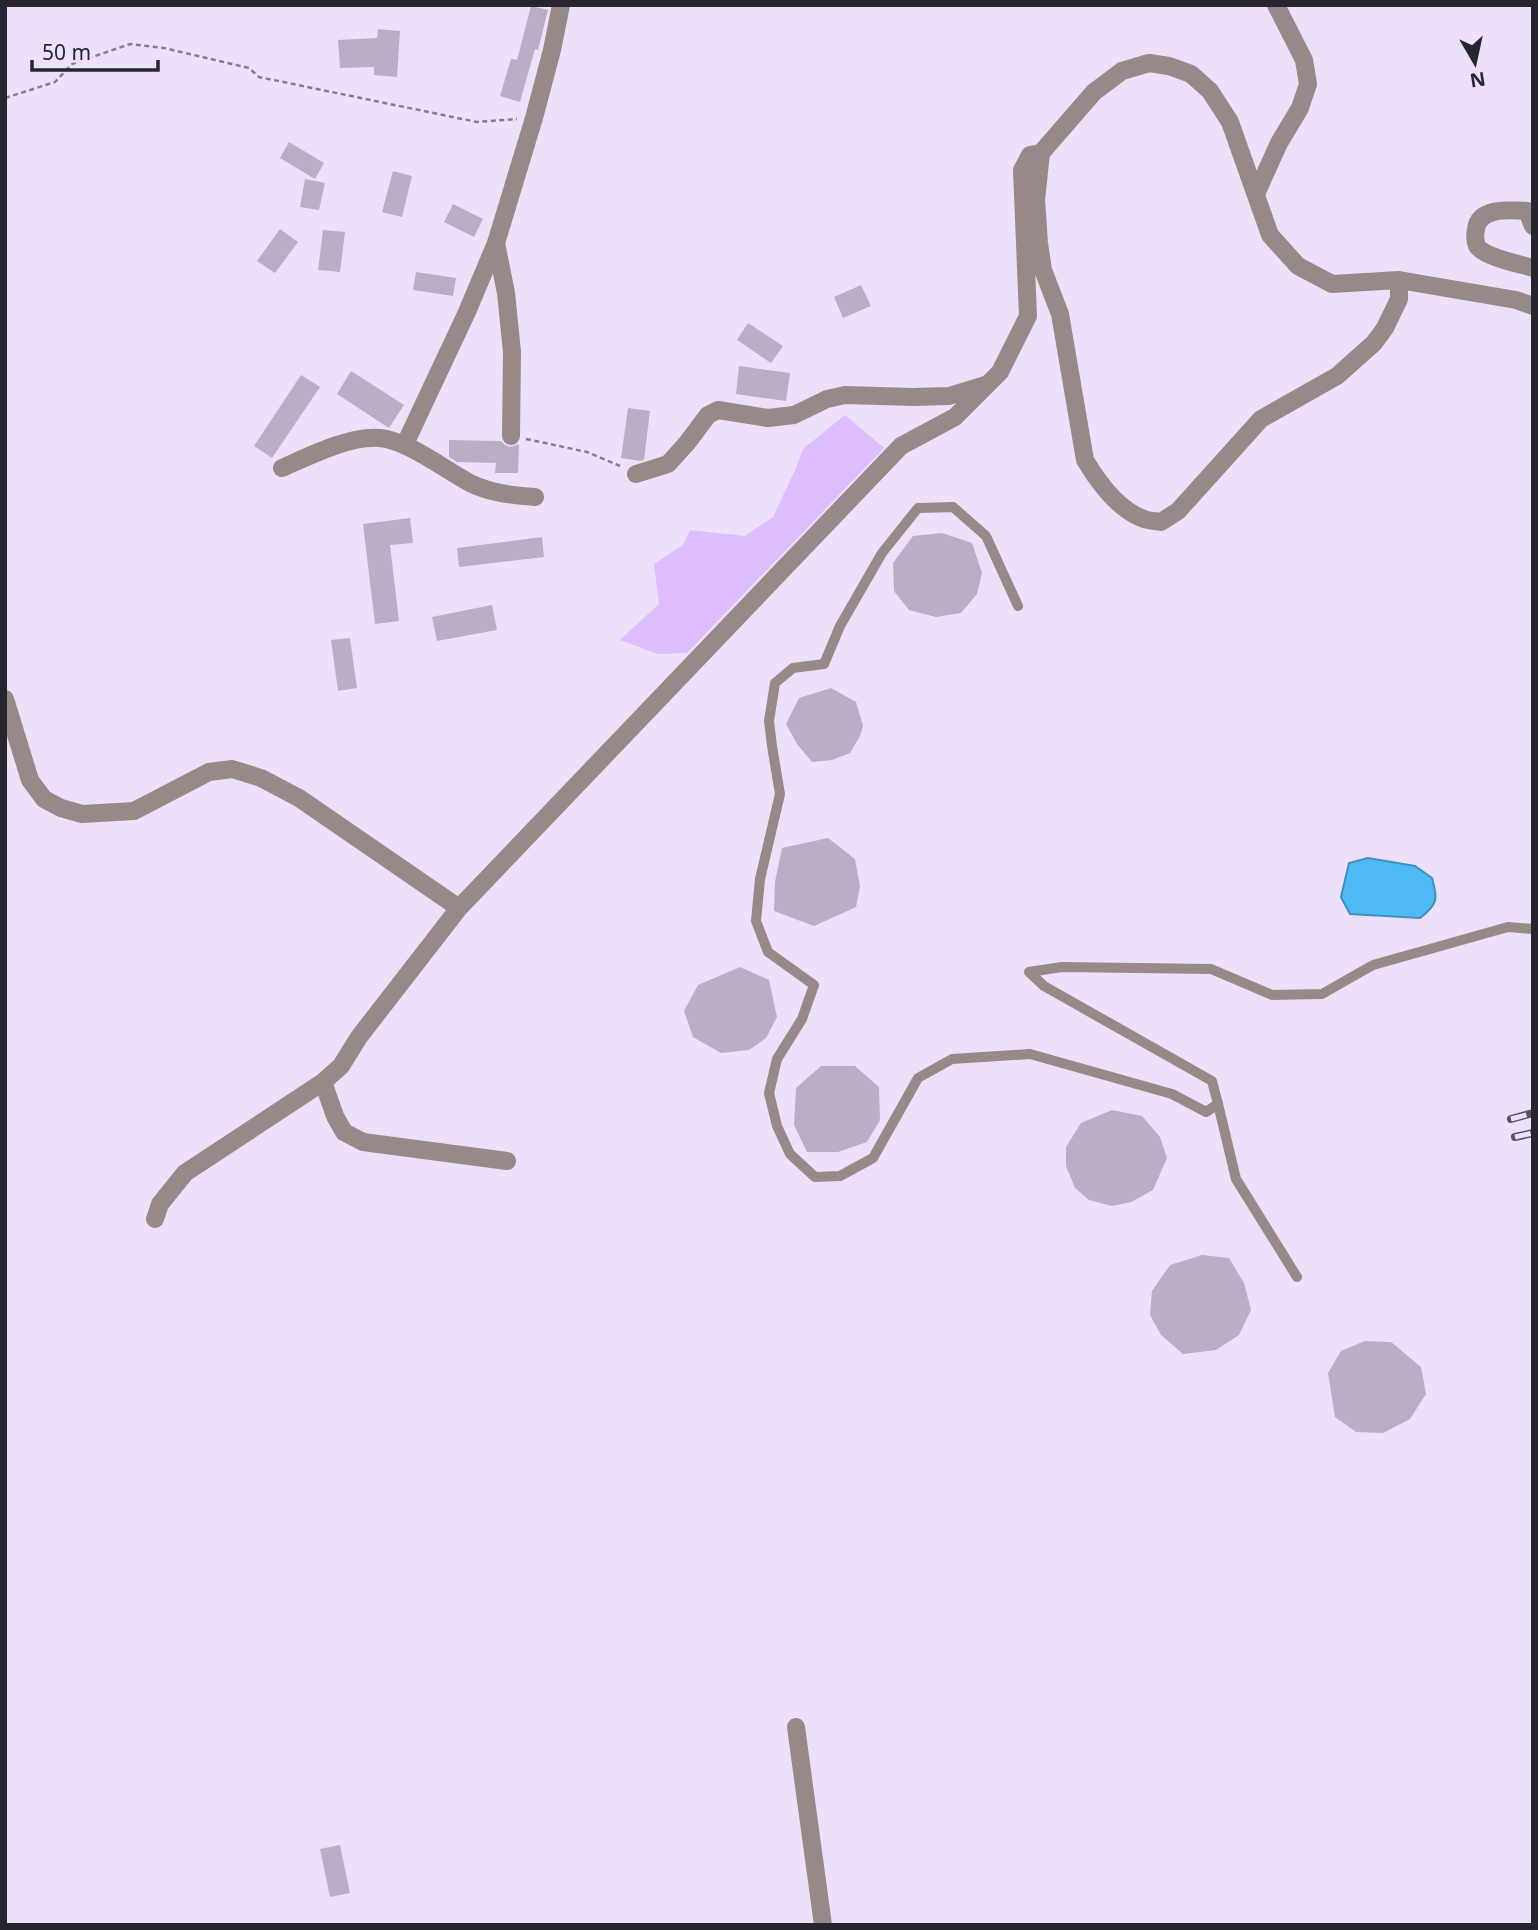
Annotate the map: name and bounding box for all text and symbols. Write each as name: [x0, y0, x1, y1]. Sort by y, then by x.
scale bar: [32, 28, 158, 72]
north arrow: [1440, 28, 1510, 98]
text: 50 m: [42, 38, 91, 66]
text: N: [1468, 66, 1487, 94]

